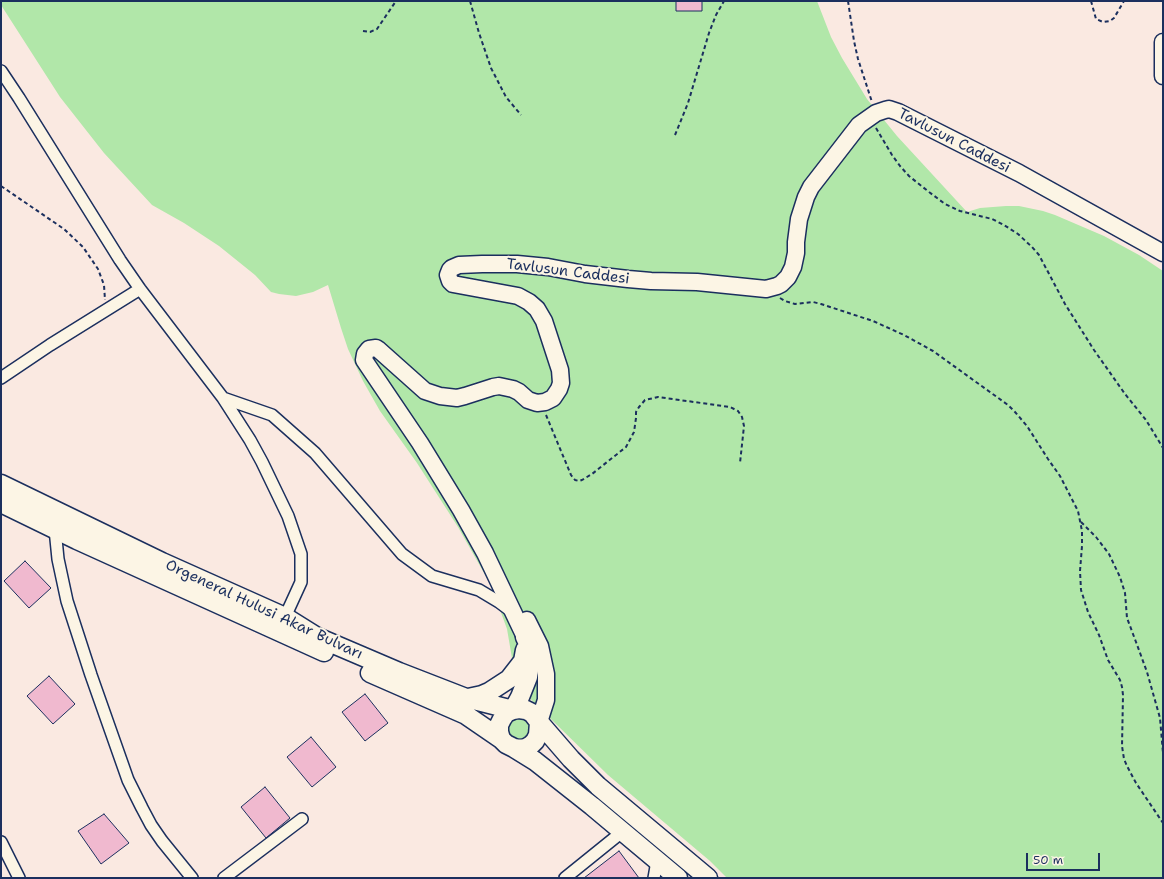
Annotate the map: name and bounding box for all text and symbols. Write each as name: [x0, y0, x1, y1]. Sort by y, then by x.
street label: Tavlusun Caddesi: [895, 105, 1013, 177]
street label: Tavlusun Caddesi: [506, 256, 630, 288]
street label: Orgeneral Hulusi Akar Bulvarı: [162, 556, 366, 664]
scale bar: [1028, 845, 1102, 871]
text: 50 m: [1033, 852, 1063, 868]

